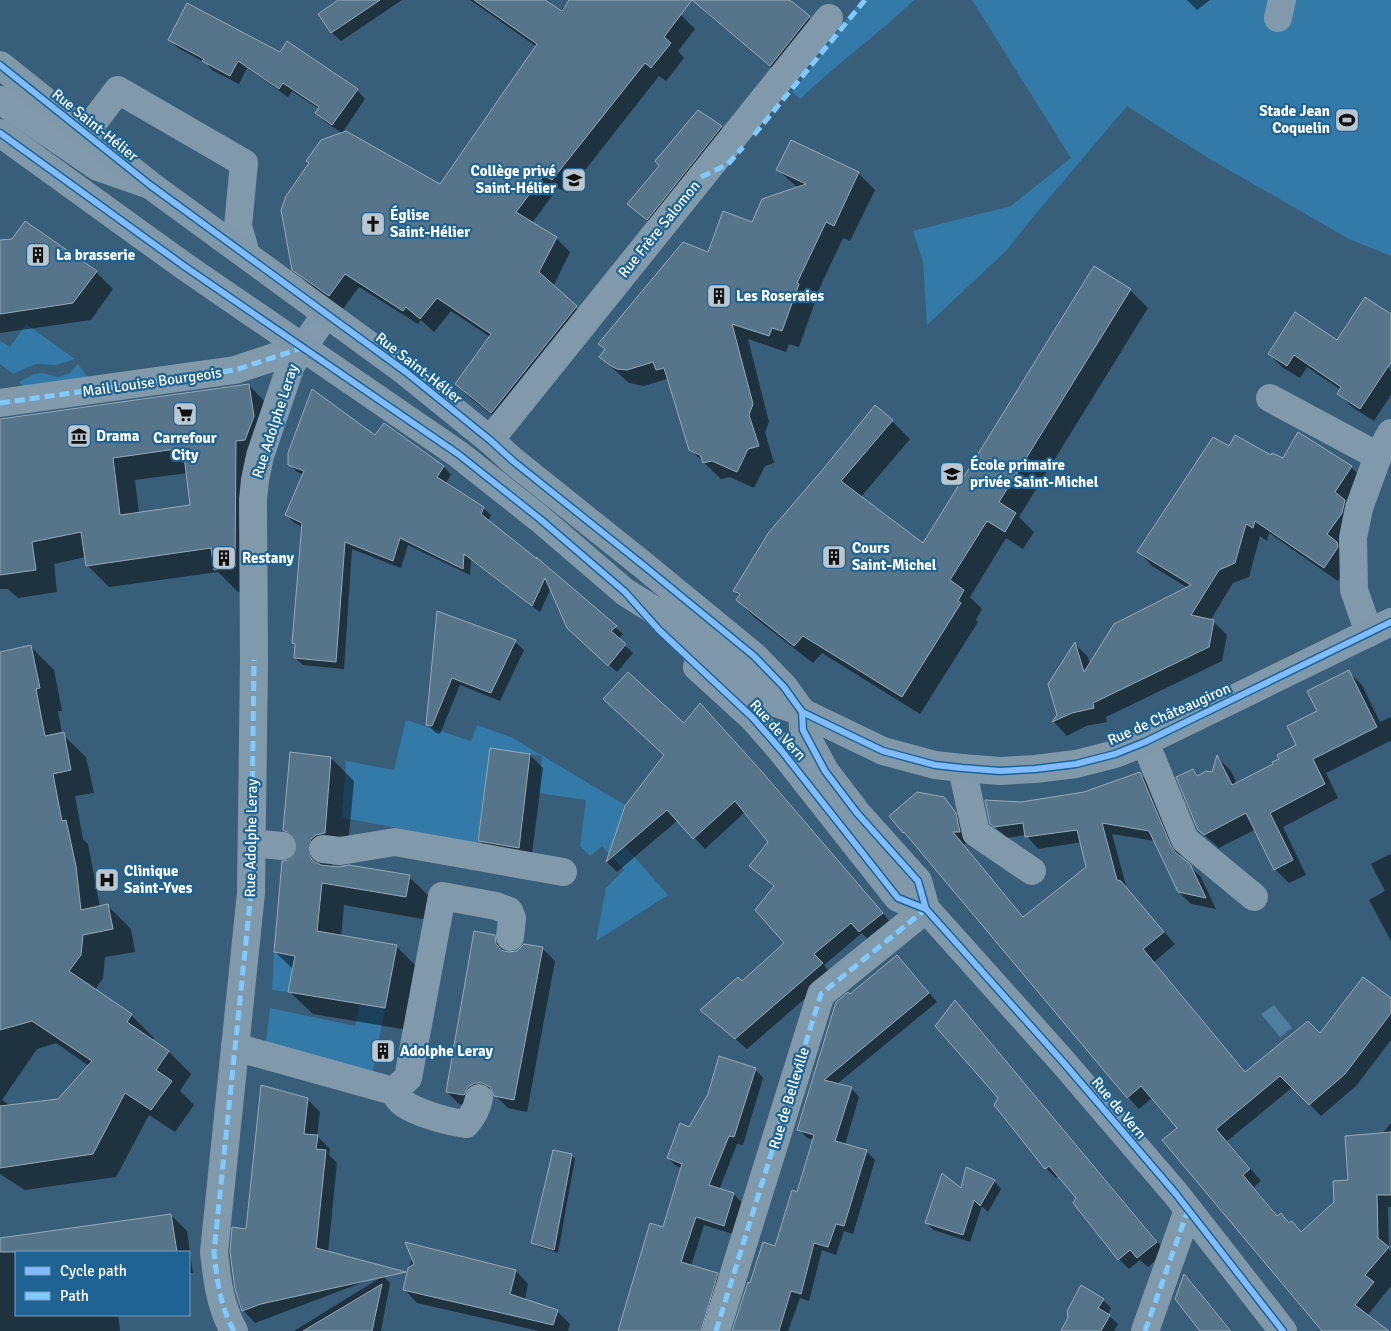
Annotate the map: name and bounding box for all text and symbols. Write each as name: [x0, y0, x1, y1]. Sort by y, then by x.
street label: Rue Saint-Hélier: [48, 85, 142, 165]
place label: Stade Jean Coquelin: [1259, 102, 1330, 137]
sports icon: Stade Jean Coquelin: [1334, 107, 1360, 133]
place label: Collège privé Saint-Hélier: [471, 162, 556, 197]
school or university icon: Collège privé Saint-Hélier: [561, 167, 587, 193]
street label: Rue Frère Salomon: [614, 177, 704, 281]
place label: Église Saint-Hélier: [390, 205, 470, 241]
church icon: Église Saint-Hélier: [360, 211, 386, 237]
building icon: La brasserie: [25, 242, 51, 268]
place label: La brasserie: [56, 246, 135, 264]
building icon: Les Roseraies: [706, 283, 732, 309]
place label: Les Roseraies: [736, 287, 825, 305]
street label: Rue Saint-Hélier: [372, 328, 466, 408]
street label: Rue Adolphe Leray: [248, 362, 302, 480]
street label: Mail Louise Bourgeois: [81, 363, 223, 401]
supermarket icon: Carrefour City: [172, 401, 198, 427]
museum icon: Drama: [66, 423, 92, 449]
place label: Drama: [96, 427, 140, 445]
place label: Carrefour City: [153, 429, 217, 464]
place label: École primaire privée Saint-Michel: [970, 455, 1099, 491]
school or university icon: École primaire privée Saint-Michel: [939, 461, 965, 487]
place label: Cours Saint-Michel: [852, 539, 937, 574]
building icon: Cours Saint-Michel: [821, 544, 847, 570]
building icon: Restany: [211, 545, 237, 571]
place label: Restany: [242, 549, 294, 567]
street label: Rue de Châteaugiron: [1105, 679, 1233, 749]
street label: Rue de Vern: [746, 696, 810, 764]
street label: Rue Adolphe Leray: [241, 779, 261, 897]
place label: Clinique Saint-Yves: [124, 862, 193, 897]
hospital icon: Clinique Saint-Yves: [94, 867, 120, 893]
building icon: Adolphe Leray: [370, 1038, 396, 1064]
place label: Adolphe Leray: [400, 1042, 493, 1060]
street label: Rue de Belleville: [765, 1045, 813, 1151]
street label: Rue de Vern: [1088, 1073, 1150, 1143]
legend: [15, 1251, 190, 1316]
text: Cycle path: [60, 1262, 127, 1280]
text: Path: [60, 1287, 89, 1305]

